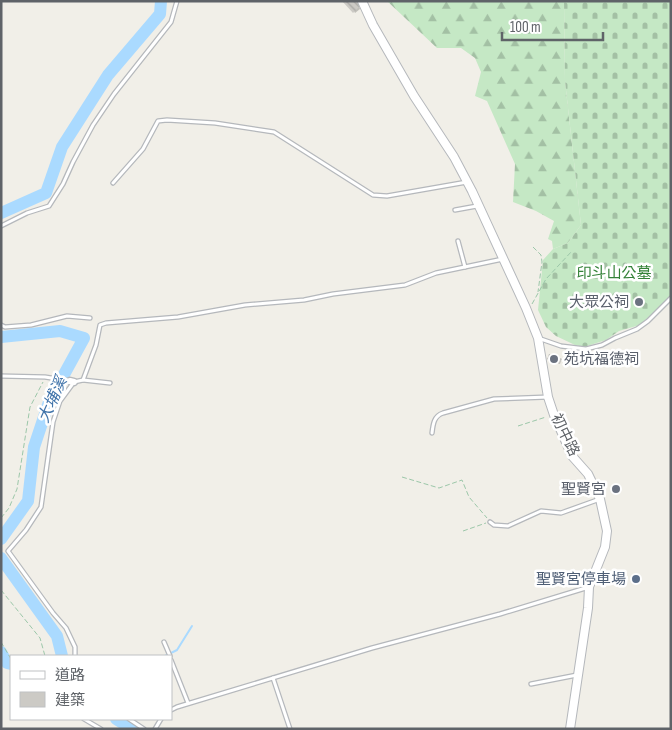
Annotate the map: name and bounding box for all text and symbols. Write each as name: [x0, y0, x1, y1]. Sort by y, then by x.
scale bar: [502, 10, 603, 42]
text: 100 m: [510, 18, 541, 37]
park label: 印斗山公墓: [576, 264, 652, 283]
place label: 大眾公祠: [569, 293, 629, 312]
marker: 大眾公祠: [633, 296, 645, 308]
place label: 苑坑福德祠: [564, 350, 639, 369]
marker: 苑坑福德祠: [548, 353, 560, 365]
water label: 大埔溪: [35, 372, 72, 426]
street label: 初中路: [547, 411, 583, 459]
place label: 聖賢宮: [561, 480, 606, 499]
marker: 聖賢宮: [610, 483, 622, 495]
place label: 聖賢宮停車場: [536, 570, 626, 589]
marker: 聖賢宮停車場: [630, 573, 642, 585]
legend: [10, 655, 172, 720]
text: 道路: [55, 666, 85, 685]
text: 建築: [55, 691, 85, 710]

